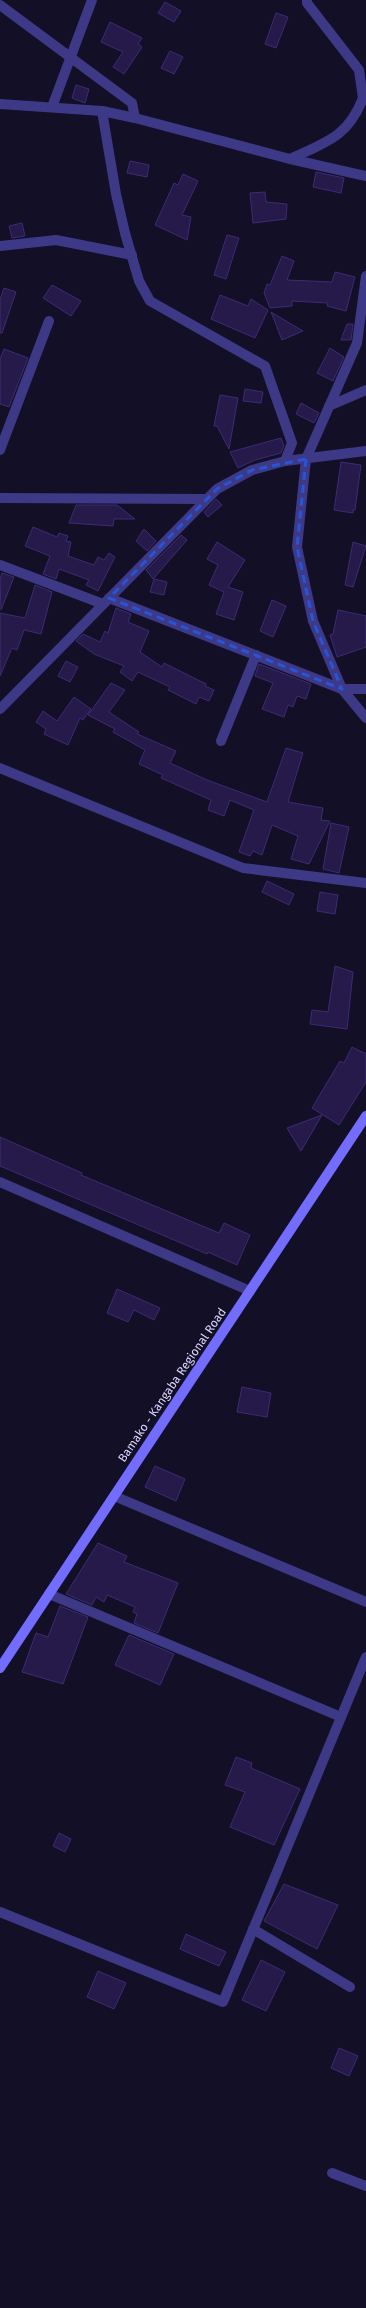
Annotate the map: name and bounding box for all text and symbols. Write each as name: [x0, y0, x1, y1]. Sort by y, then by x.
street label: Bamako - Kangaba Regional Road: [115, 1305, 229, 1465]

